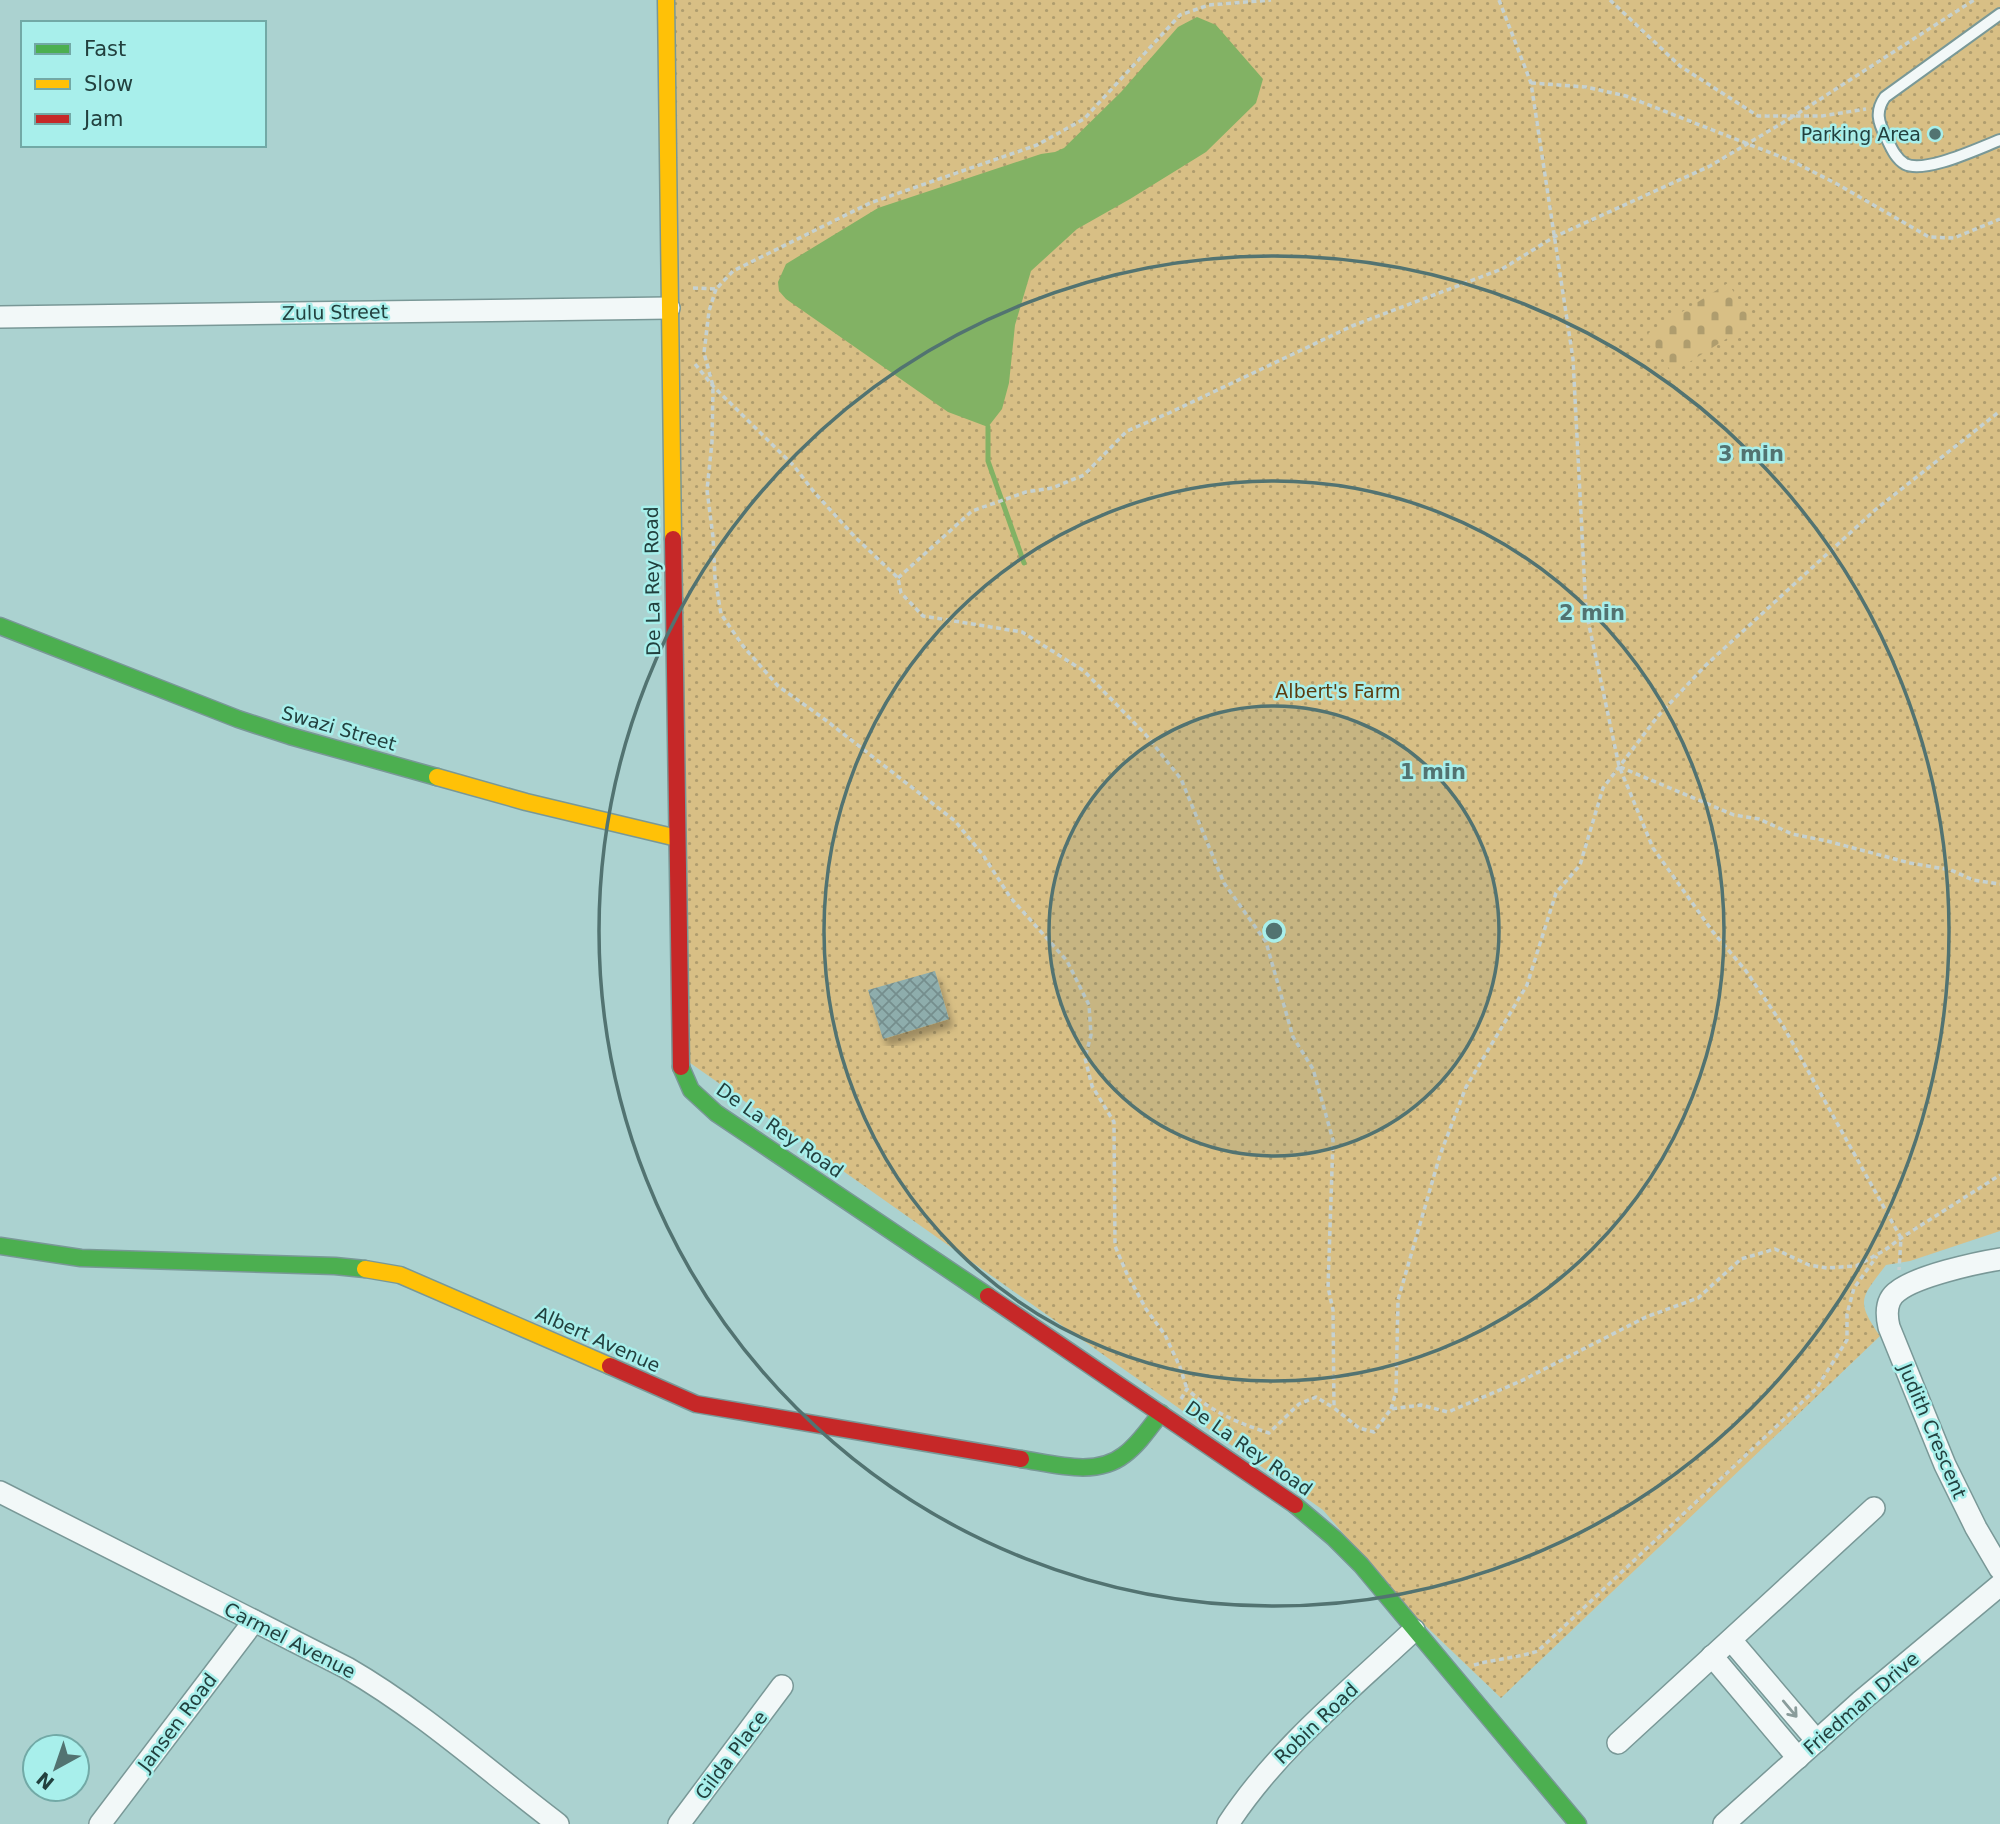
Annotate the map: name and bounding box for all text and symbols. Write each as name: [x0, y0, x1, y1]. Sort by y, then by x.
legend: [21, 21, 266, 147]
text: Fast: [84, 37, 126, 61]
text: Slow: [84, 72, 133, 96]
text: Jam: [82, 107, 124, 131]
place label: Parking Area: [1801, 123, 1921, 145]
marker: Parking Area: [1927, 126, 1943, 142]
street label: Zulu Street: [282, 300, 388, 324]
text: 3 min: [1718, 442, 1784, 466]
street label: De La Rey Road: [640, 506, 664, 656]
text: 2 min: [1559, 601, 1625, 625]
park label: Albert's Farm: [1275, 680, 1401, 702]
street label: Swazi Street: [279, 701, 399, 755]
text: 1 min: [1400, 760, 1466, 784]
centre of rings: [1262, 919, 1286, 943]
street label: De La Rey Road: [712, 1078, 848, 1182]
street label: Albert Avenue: [532, 1302, 664, 1376]
street label: Judith Crescent: [1894, 1359, 1971, 1502]
street label: De La Rey Road: [1181, 1396, 1317, 1500]
street label: Carmel Avenue: [221, 1597, 359, 1683]
street label: Friedman Drive: [1799, 1647, 1923, 1759]
street label: Jansen Road: [133, 1669, 221, 1776]
street label: Robin Road: [1270, 1678, 1362, 1768]
one-way arrow: [1782, 1700, 1797, 1718]
street label: Gilda Place: [690, 1706, 772, 1804]
north arrow: [21, 1733, 91, 1803]
text: N: [32, 1767, 58, 1795]

